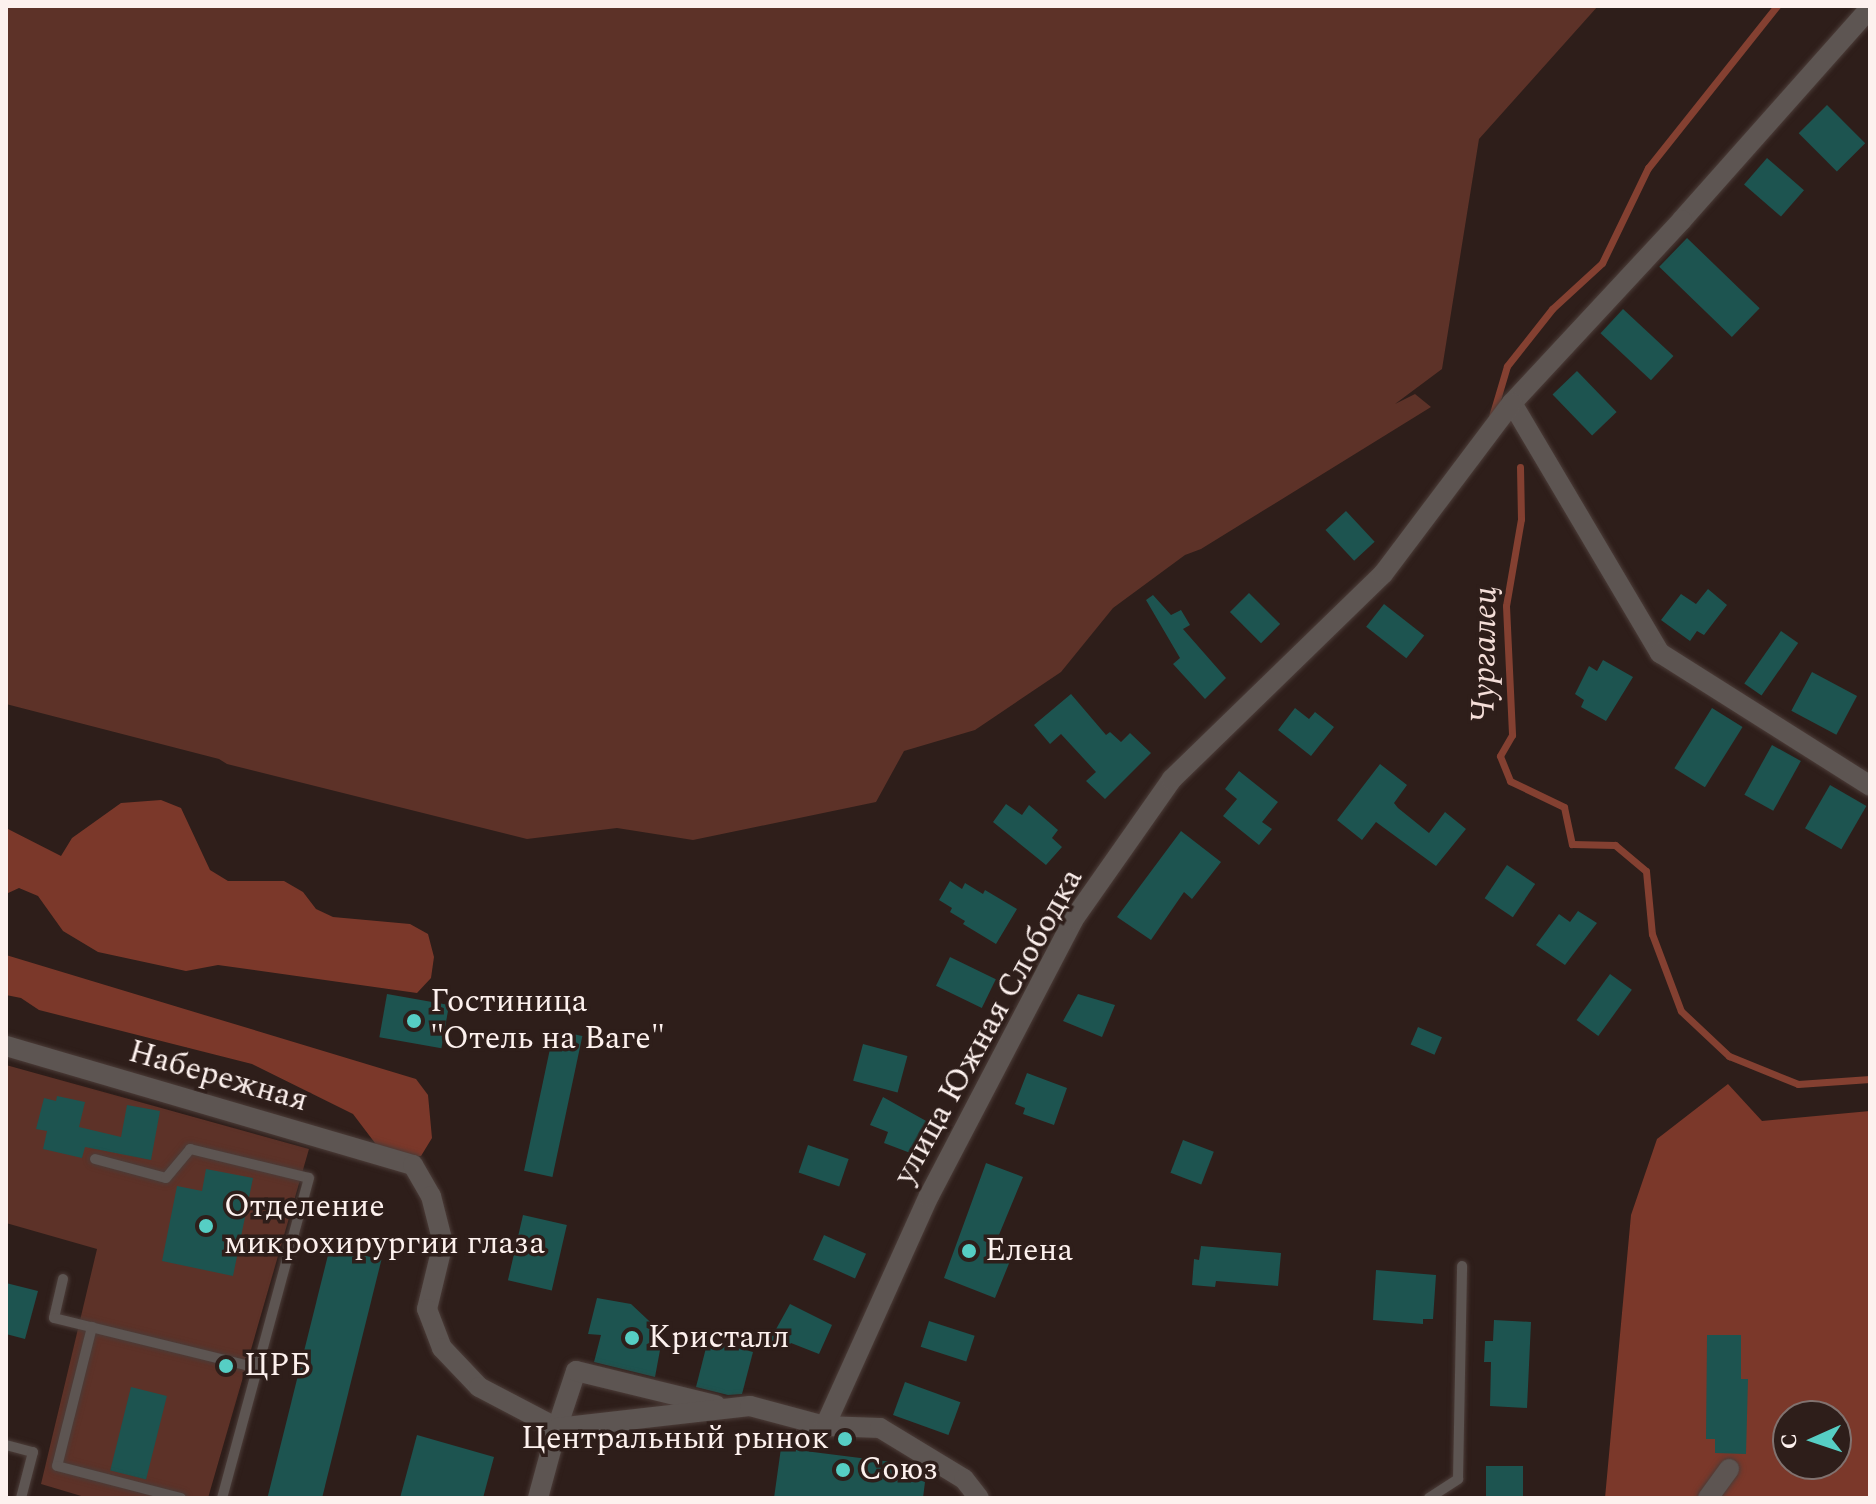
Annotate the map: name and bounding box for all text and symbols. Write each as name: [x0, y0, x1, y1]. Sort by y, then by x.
water label: Чургалец: [1463, 587, 1507, 723]
street label: улица Южная Слободка: [886, 862, 1092, 1192]
place label: Гостиница "Отель на Ваге": [430, 984, 665, 1059]
marker: Гостиница "Отель на Ваге": [405, 1012, 423, 1030]
street label: Набережная: [124, 1033, 312, 1121]
place label: Отделение микрохирургии глаза: [224, 1189, 545, 1264]
marker: Отделение микрохирургии глаза: [195, 1215, 217, 1237]
place label: Елена: [985, 1232, 1073, 1270]
marker: Елена: [960, 1242, 978, 1260]
place label: Кристалл: [648, 1319, 789, 1357]
marker: Кристалл: [623, 1329, 641, 1347]
place label: ЦРБ: [244, 1347, 311, 1385]
marker: ЦРБ: [215, 1355, 237, 1377]
north arrow: [1772, 1400, 1852, 1480]
place label: Центральный рынок: [521, 1420, 829, 1458]
marker: Центральный рынок: [836, 1430, 854, 1448]
text: С: [1773, 1432, 1806, 1450]
place label: Союз: [859, 1451, 938, 1489]
marker: Союз: [834, 1461, 852, 1479]

